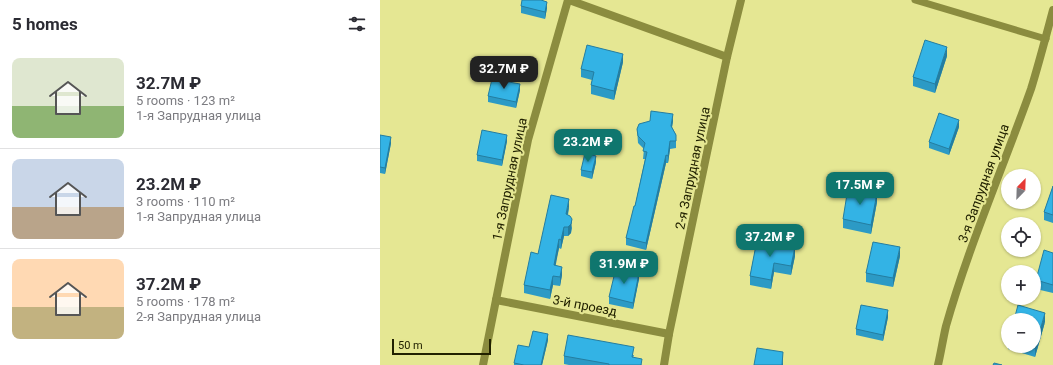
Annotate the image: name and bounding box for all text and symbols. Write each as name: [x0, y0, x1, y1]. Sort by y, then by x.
icon: filters: [346, 13, 368, 35]
text: 5 homes: [12, 14, 78, 34]
pin: 32.7M ₽: [467, 56, 541, 90]
text: 32.7M ₽: [479, 61, 529, 76]
text: 32.7M ₽: [136, 73, 201, 93]
icon: home: [44, 74, 92, 122]
text: 5 rooms · 123 m²: [136, 93, 235, 108]
street label: 2-я Запрудная улица: [672, 105, 713, 231]
text: 1-я Запрудная улица: [136, 108, 261, 123]
street label: 1-я Запрудная улица: [489, 116, 530, 242]
street label: 3-я Запрудная улица: [955, 122, 1012, 244]
pin: 23.2M ₽: [551, 129, 625, 163]
text: 23.2M ₽: [563, 134, 613, 149]
north arrow: [1001, 169, 1041, 209]
map controls: [1001, 169, 1041, 353]
pin: 17.5M ₽: [823, 172, 897, 206]
text: 23.2M ₽: [136, 174, 201, 194]
icon: home: [44, 175, 92, 223]
text: 17.5M ₽: [835, 177, 885, 192]
text: 3 rooms · 110 m²: [136, 194, 235, 209]
text: 1-я Запрудная улица: [136, 209, 261, 224]
button: locate: [1001, 217, 1041, 257]
pin: 37.2M ₽: [733, 224, 807, 258]
text: 37.2M ₽: [745, 229, 795, 244]
pin: 31.9M ₽: [587, 251, 661, 285]
text: 31.9M ₽: [599, 256, 649, 271]
button: +: [1001, 265, 1041, 305]
text: 37.2M ₽: [136, 274, 201, 294]
icon: home: [44, 275, 92, 323]
street label: 3-й проезд: [551, 292, 618, 319]
text: 5 rooms · 178 m²: [136, 294, 235, 309]
text: 2-я Запрудная улица: [136, 309, 261, 324]
button: −: [1001, 313, 1041, 353]
scale bar: [392, 337, 491, 356]
text: 50 m: [398, 339, 423, 352]

